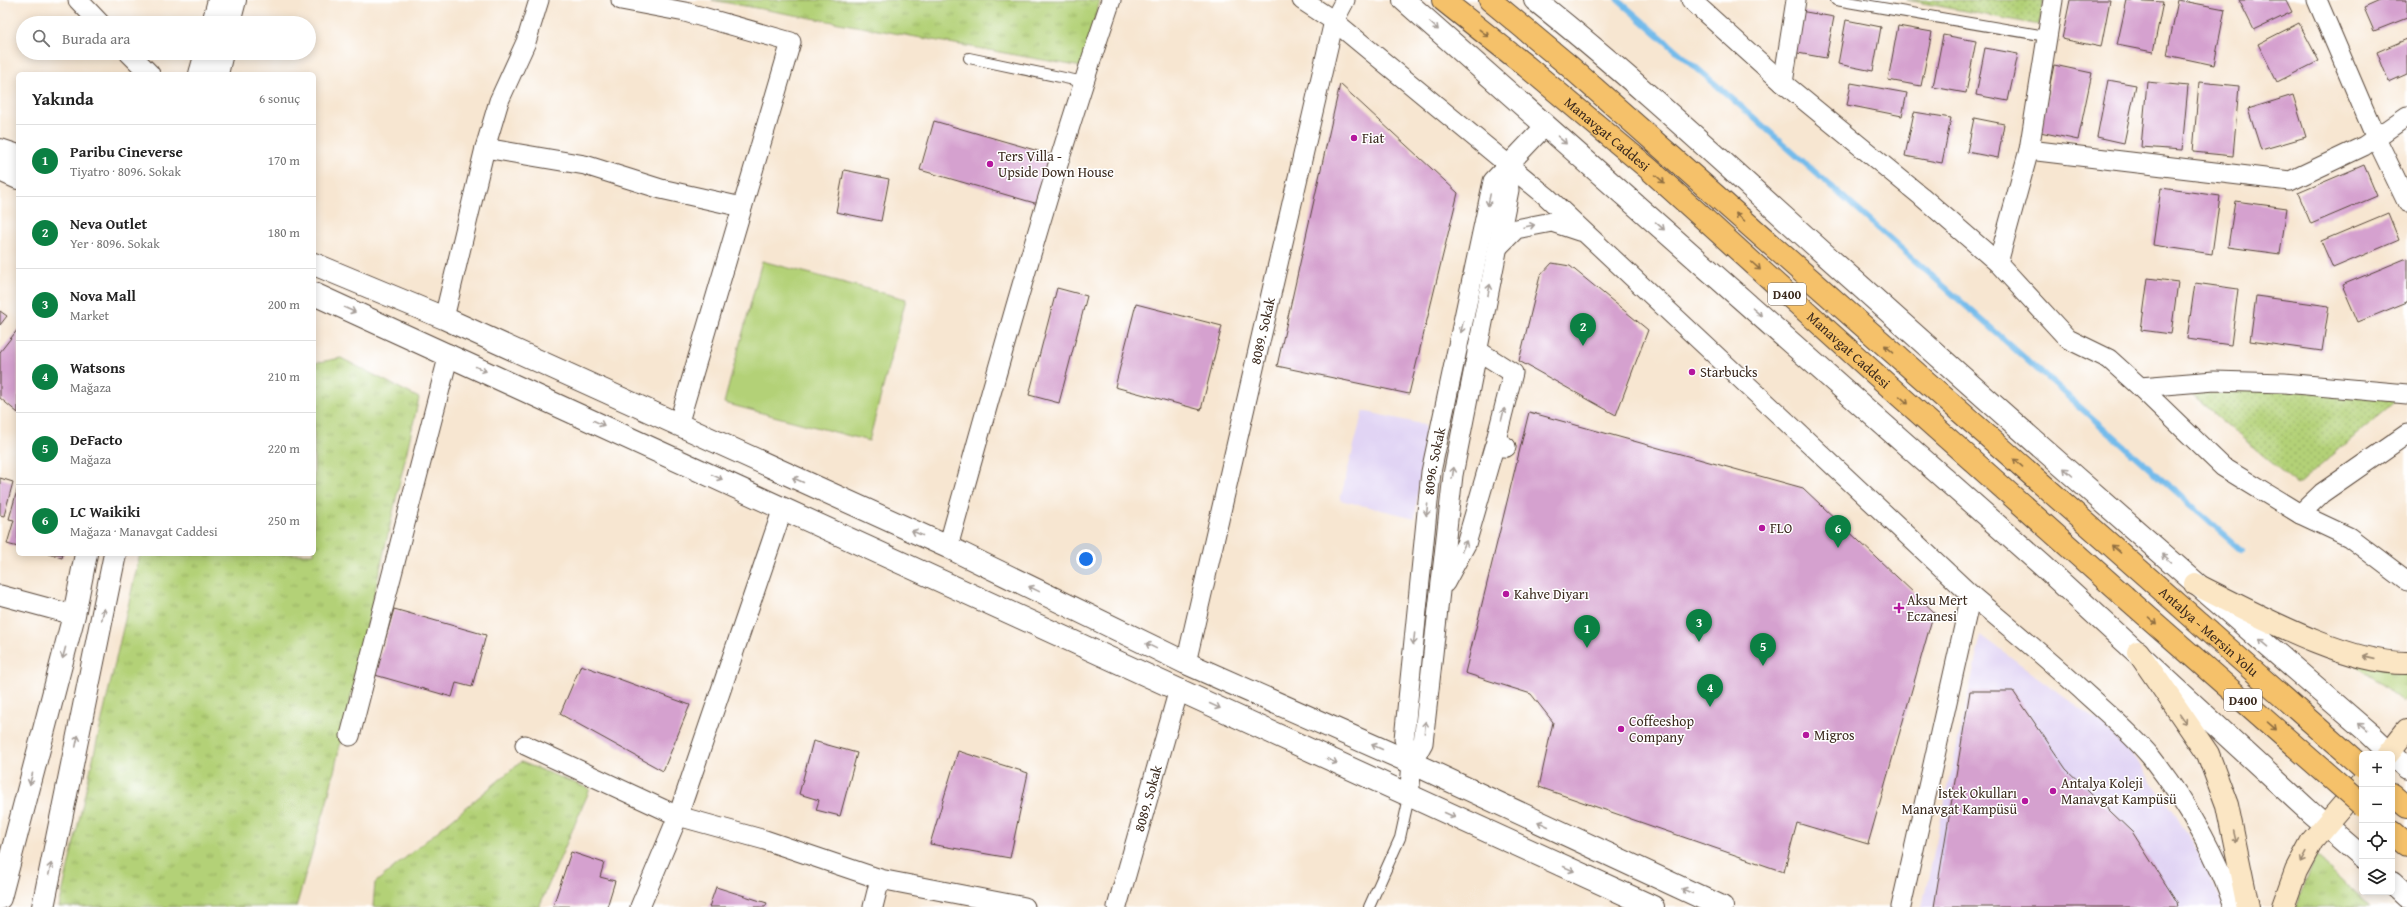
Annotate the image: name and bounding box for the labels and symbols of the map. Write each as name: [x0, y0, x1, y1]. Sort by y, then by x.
one-way arrow: [1429, 21, 1439, 30]
one-way arrow: [1479, 29, 1490, 37]
street label: Manavgat Caddesi: [1560, 92, 1654, 176]
place label: Fiat: [1362, 128, 1384, 148]
marker: Fiat: [1349, 133, 1359, 143]
one-way arrow: [1557, 135, 1567, 144]
place label: Ters Villa - Upside Down House: [998, 146, 1114, 182]
marker: Ters Villa - Upside Down House: [985, 159, 995, 169]
one-way arrow: [1654, 174, 1665, 183]
one-way arrow: [1484, 193, 1492, 206]
one-way arrow: [1734, 212, 1745, 221]
one-way arrow: [1655, 221, 1665, 231]
one-way arrow: [1522, 222, 1535, 230]
one-way arrow: [1751, 261, 1761, 271]
road number: D400: [1768, 283, 1806, 305]
one-way arrow: [1485, 284, 1493, 297]
street label: 8089. Sokak: [1245, 294, 1280, 366]
one-way arrow: [343, 306, 355, 314]
one-way arrow: [1752, 307, 1762, 316]
street label: Manavgat Caddesi: [1803, 307, 1895, 393]
pin: 2: [1570, 313, 1596, 346]
one-way arrow: [1457, 321, 1465, 334]
one-way arrow: [1884, 345, 1895, 354]
place label: Starbucks: [1700, 362, 1758, 382]
one-way arrow: [474, 366, 486, 373]
marker: Starbucks: [1687, 367, 1697, 377]
one-way arrow: [1899, 395, 1909, 405]
one-way arrow: [1500, 407, 1507, 420]
one-way arrow: [593, 420, 605, 427]
street label: 8096. Sokak: [1419, 425, 1450, 496]
one-way arrow: [2013, 459, 2024, 468]
one-way arrow: [1450, 466, 1458, 479]
one-way arrow: [2063, 467, 2074, 476]
one-way arrow: [711, 474, 723, 481]
one-way arrow: [793, 475, 805, 483]
one-way arrow: [1423, 503, 1431, 516]
pin: 6: [1825, 515, 1851, 548]
place label: FLO: [1770, 518, 1792, 538]
marker: FLO: [1757, 523, 1767, 533]
one-way arrow: [911, 529, 923, 536]
one-way arrow: [1461, 540, 1468, 552]
one-way arrow: [2110, 545, 2121, 554]
your location: [1076, 549, 1096, 569]
one-way arrow: [2161, 554, 2171, 563]
street label: Antalya - Mersin Yolu: [2155, 582, 2263, 681]
place label: Kahve Diyarı: [1514, 584, 1589, 604]
one-way arrow: [1029, 585, 1041, 592]
marker: Kahve Diyarı: [1501, 589, 1511, 599]
place label: Aksu Mert Eczanesi: [1907, 590, 1968, 626]
marker: Aksu Mert Eczanesi: [1894, 603, 1904, 613]
one-way arrow: [99, 608, 107, 621]
pin: 3: [1686, 609, 1712, 642]
pin: 1: [1574, 615, 1600, 648]
one-way arrow: [2148, 617, 2159, 626]
one-way arrow: [1411, 632, 1418, 645]
pin: 5: [1750, 633, 1776, 666]
one-way arrow: [2259, 638, 2269, 647]
one-way arrow: [1145, 642, 1157, 649]
one-way arrow: [60, 646, 67, 659]
one-way arrow: [2362, 652, 2375, 660]
pin: 4: [1697, 674, 1723, 707]
road number: D400: [2224, 689, 2262, 711]
one-way arrow: [1208, 703, 1220, 710]
place label: Coffeeshop Company: [1629, 711, 1694, 747]
one-way arrow: [2179, 714, 2188, 725]
one-way arrow: [1421, 721, 1428, 734]
one-way arrow: [2267, 721, 2277, 731]
one-way arrow: [2357, 723, 2368, 732]
marker: Coffeeshop Company: [1616, 724, 1626, 734]
place label: Migros: [1814, 725, 1855, 745]
marker: Migros: [1801, 730, 1811, 740]
one-way arrow: [73, 735, 81, 748]
one-way arrow: [1371, 743, 1383, 751]
one-way arrow: [1326, 758, 1338, 765]
street label: 8089. Sokak: [1129, 762, 1167, 834]
one-way arrow: [27, 772, 34, 785]
place label: Antalya Koleji Manavgat Kampüsü: [2061, 773, 2177, 809]
place label: İstek Okulları Manavgat Kampüsü: [1901, 783, 2017, 819]
marker: Antalya Koleji Manavgat Kampüsü: [2048, 786, 2058, 796]
marker: İstek Okulları Manavgat Kampüsü: [2020, 796, 2030, 806]
one-way arrow: [1444, 812, 1456, 819]
one-way arrow: [1538, 820, 1550, 827]
one-way arrow: [2232, 830, 2240, 843]
one-way arrow: [2299, 851, 2307, 863]
one-way arrow: [47, 863, 55, 876]
one-way arrow: [1562, 866, 1574, 873]
one-way arrow: [1681, 887, 1693, 894]

